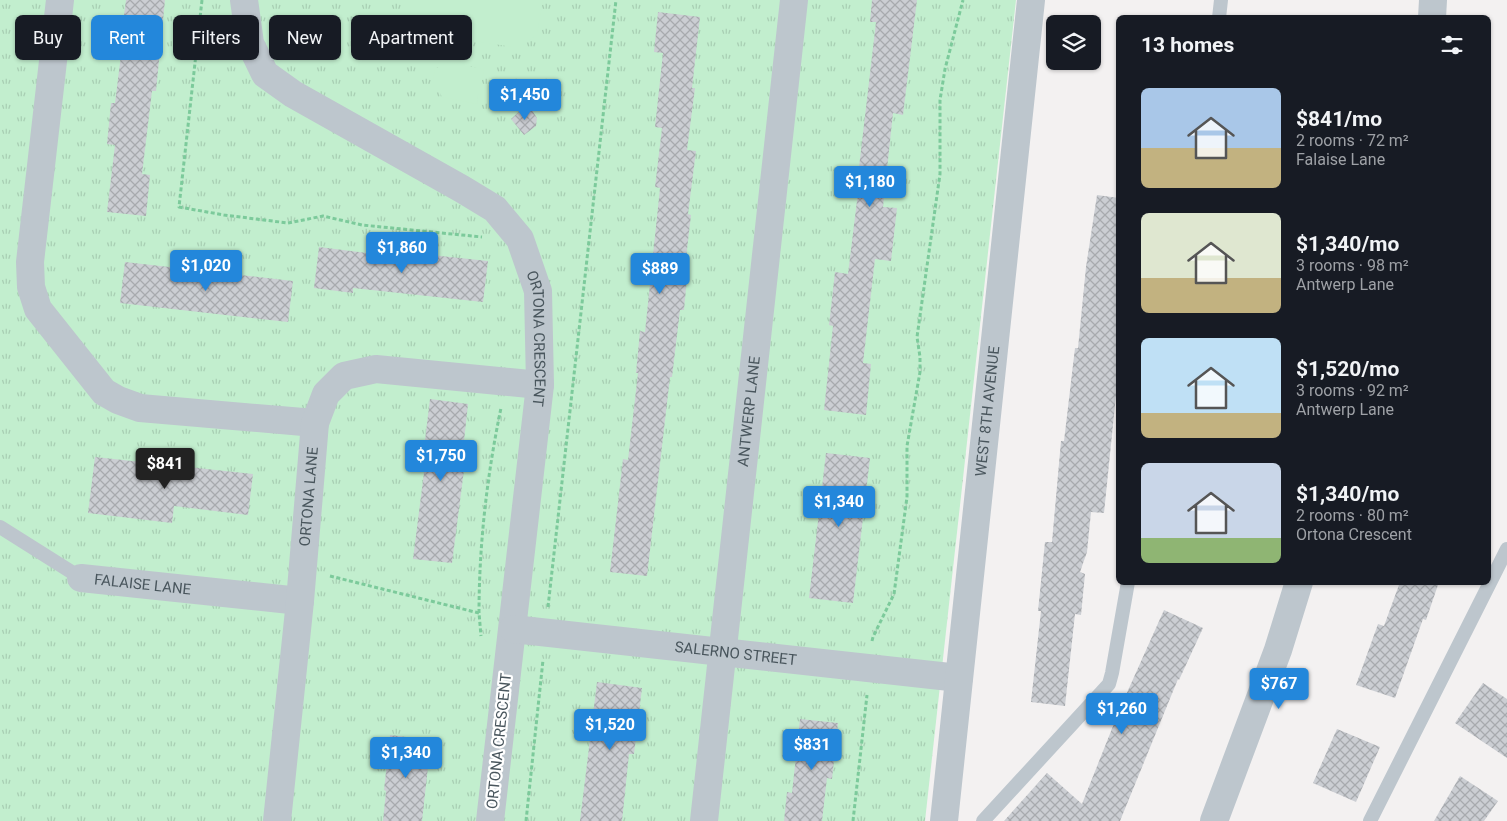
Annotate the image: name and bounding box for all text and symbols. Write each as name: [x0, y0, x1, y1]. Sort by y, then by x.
chip: Buy: [15, 15, 81, 60]
chip: Rent: [91, 15, 163, 60]
chip: Filters: [173, 15, 259, 60]
chip: New: [269, 15, 341, 60]
chip: Apartment: [351, 15, 472, 60]
map controls: [1046, 15, 1101, 70]
button: layers: [1046, 15, 1101, 70]
icon: filters: [1438, 31, 1466, 59]
text: 13 homes: [1141, 33, 1234, 57]
pin: $1,450: [484, 78, 566, 121]
text: $1,450: [500, 85, 550, 104]
text: $841/mo: [1296, 107, 1382, 131]
icon: home: [1181, 108, 1241, 168]
text: 2 rooms · 72 m²: [1296, 131, 1409, 150]
text: Falaise Lane: [1296, 150, 1385, 169]
pin: $1,180: [829, 166, 911, 208]
text: $1,180: [845, 172, 895, 191]
pin: $1,860: [361, 232, 443, 274]
text: $1,340/mo: [1296, 232, 1399, 256]
icon: home: [1181, 233, 1241, 293]
text: $1,860: [377, 238, 427, 257]
pin: $1,020: [165, 250, 247, 292]
pin: $889: [630, 252, 690, 295]
text: $1,020: [181, 256, 231, 275]
text: 3 rooms · 98 m²: [1296, 256, 1409, 275]
text: $889: [642, 259, 678, 278]
street label: ORTONA CRESCENT: [523, 268, 549, 407]
text: Antwerp Lane: [1296, 275, 1394, 294]
street label: WEST 8TH AVENUE: [972, 345, 1003, 477]
street label: ANTWERP LANE: [734, 355, 764, 468]
text: $1,520/mo: [1296, 357, 1399, 381]
icon: home: [1181, 358, 1241, 418]
text: 3 rooms · 92 m²: [1296, 381, 1409, 400]
text: Antwerp Lane: [1296, 400, 1394, 419]
pin: $1,750: [400, 440, 482, 482]
street label: ORTONA LANE: [296, 446, 322, 547]
text: $1,750: [416, 446, 466, 465]
pin: $841: [135, 448, 195, 490]
text: $841: [147, 454, 183, 473]
text: $1,340/mo: [1296, 482, 1399, 506]
icon: home: [1181, 483, 1241, 543]
pin: $1,340: [798, 486, 880, 528]
text: $1,340: [814, 492, 864, 511]
text: 2 rooms · 80 m²: [1296, 506, 1409, 525]
text: Ortona Crescent: [1296, 525, 1412, 544]
street label: FALAISE LANE: [93, 570, 192, 599]
street label: SALERNO STREET: [674, 638, 798, 669]
pin: $767: [1249, 668, 1309, 710]
street label: ORTONA CRESCENT: [483, 672, 515, 810]
text: $767: [1261, 674, 1297, 693]
pin: $1,260: [1081, 692, 1163, 735]
text: $1,260: [1097, 699, 1147, 718]
pin: $1,520: [569, 708, 651, 751]
text: $1,520: [585, 715, 635, 734]
pin: $831: [782, 728, 842, 771]
text: $831: [794, 735, 830, 754]
pin: $1,340: [365, 736, 447, 779]
text: $1,340: [381, 743, 431, 762]

